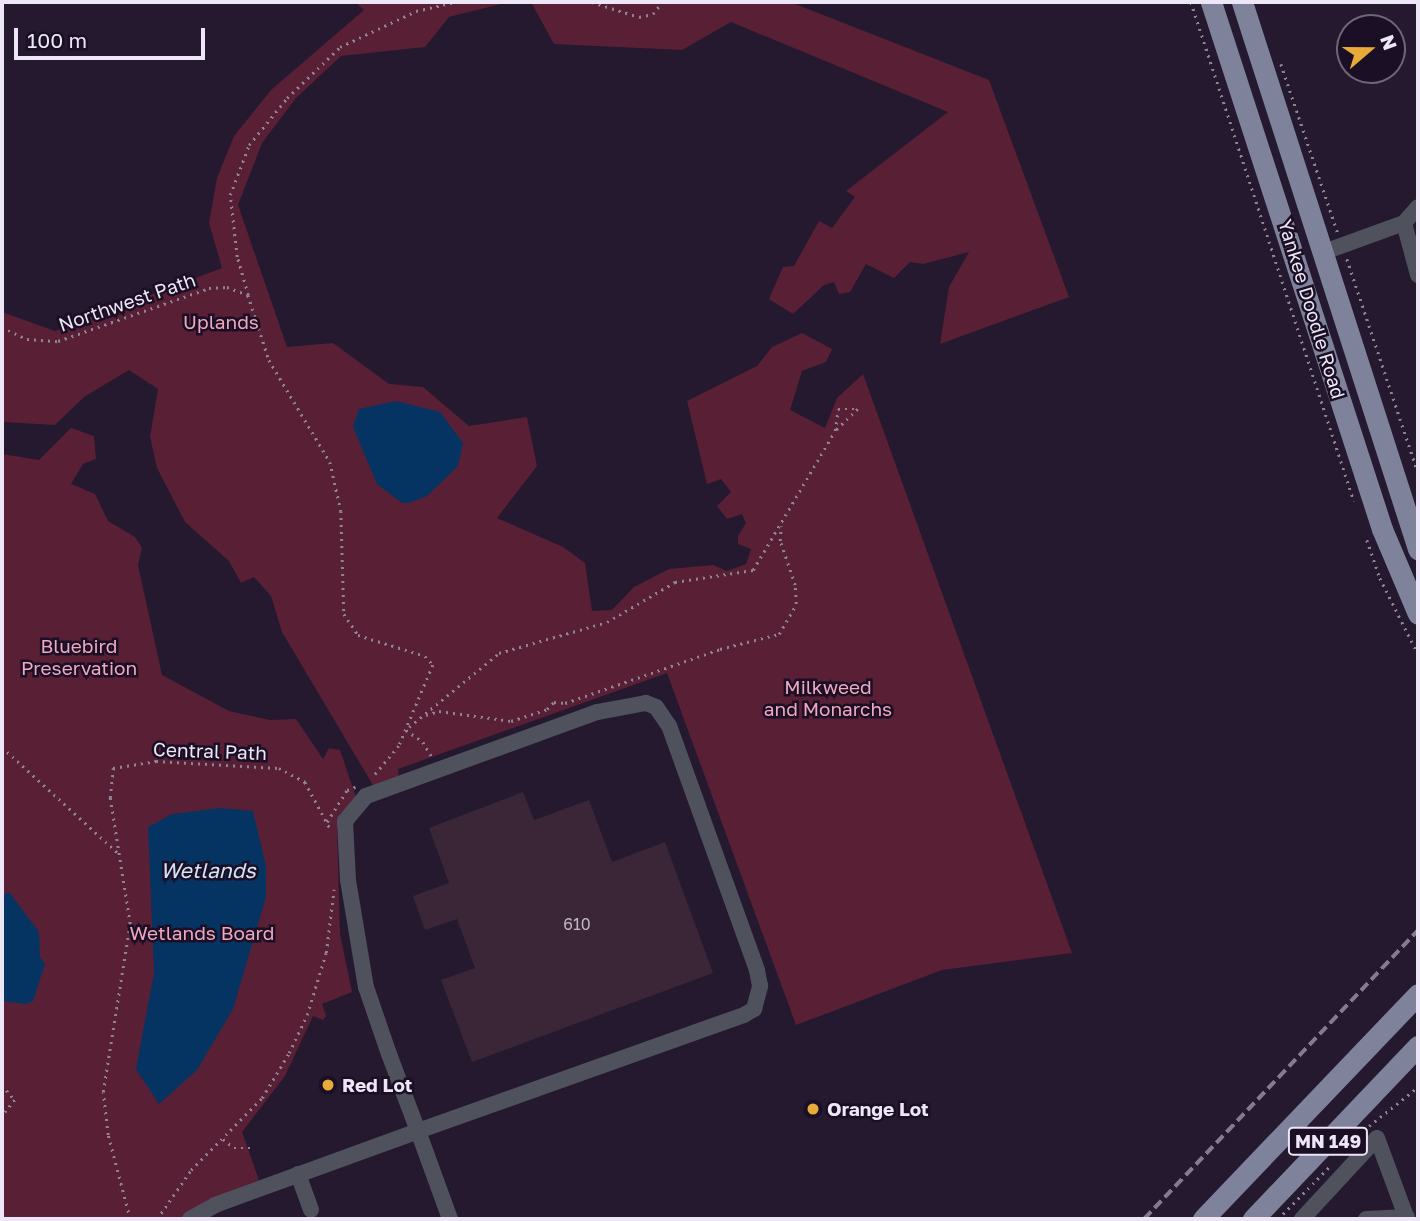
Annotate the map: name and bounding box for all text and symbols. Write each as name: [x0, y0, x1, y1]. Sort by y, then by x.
scale bar: [18, 14, 208, 58]
north arrow: [1336, 14, 1406, 84]
text: 100 m: [27, 27, 87, 53]
text: N: [1376, 32, 1403, 53]
street label: Yankee Doodle Road: [1274, 217, 1350, 401]
street label: Northwest Path: [55, 268, 199, 336]
park label: Uplands: [183, 311, 259, 333]
park label: Bluebird Preservation: [21, 635, 137, 679]
park label: Milkweed and Monarchs: [764, 676, 892, 720]
street label: Central Path: [153, 738, 267, 764]
water label: Wetlands: [160, 857, 256, 883]
house number: 610: [563, 914, 591, 934]
park label: Wetlands Board: [130, 922, 274, 944]
place label: Red Lot: [342, 1074, 412, 1096]
marker: Red Lot: [320, 1077, 336, 1093]
place label: Orange Lot: [827, 1098, 929, 1120]
marker: Orange Lot: [805, 1101, 821, 1117]
road number: MN 149: [1288, 1126, 1368, 1156]

